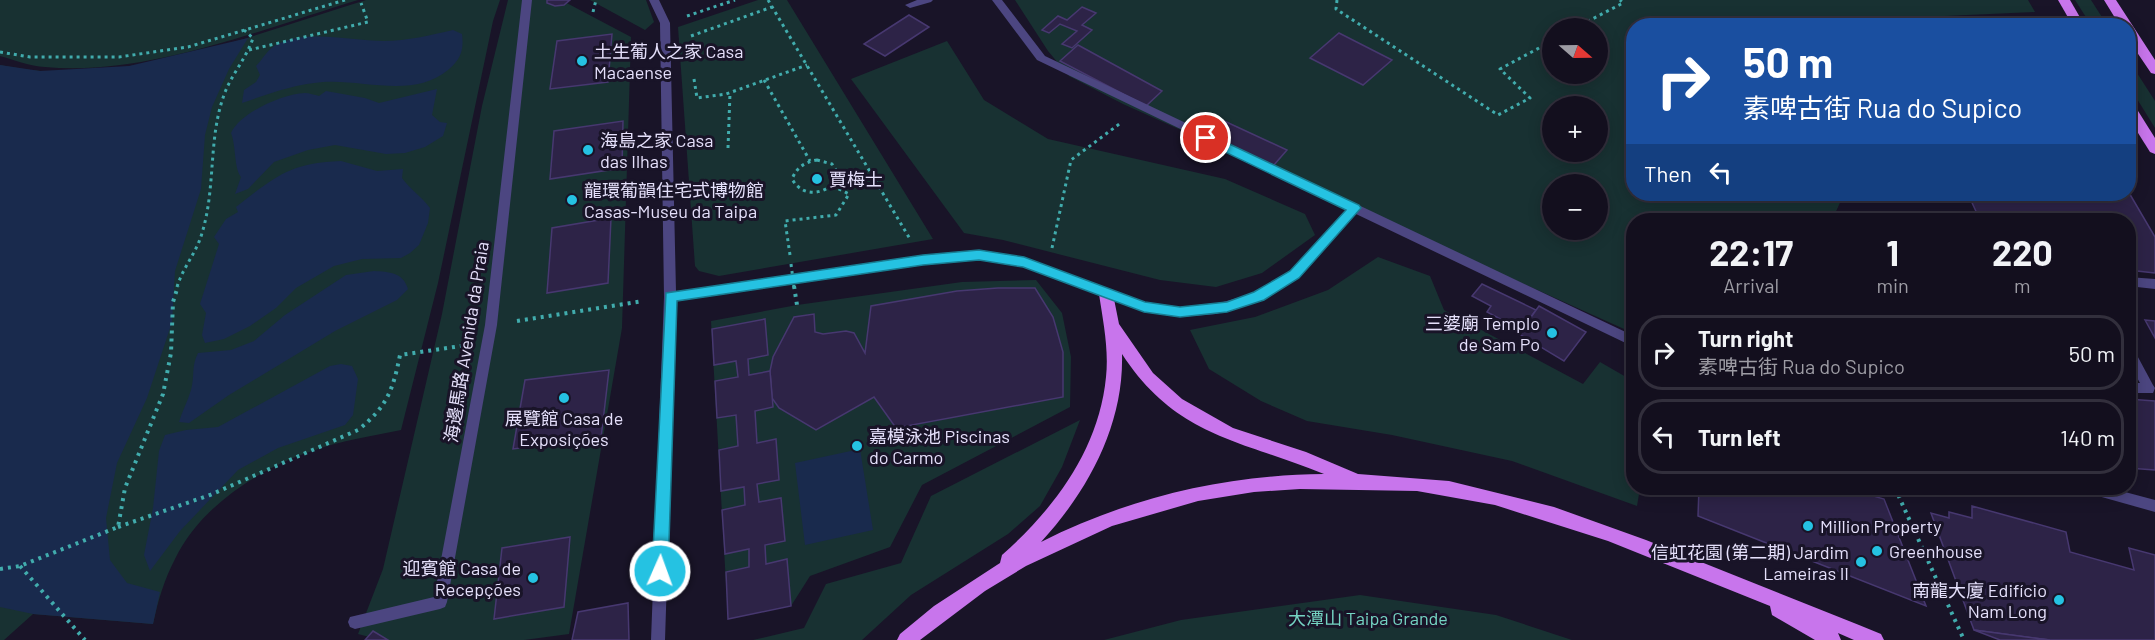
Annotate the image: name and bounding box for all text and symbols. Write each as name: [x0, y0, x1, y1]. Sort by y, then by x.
north arrow: [1542, 18, 1608, 84]
map controls: [1542, 18, 1608, 240]
text: 50 m: [1743, 36, 1833, 86]
place label: 土生葡人之家 Casa Macaense: [594, 40, 743, 83]
icon: right: [1644, 42, 1722, 120]
marker: 土生葡人之家 Casa Macaense: [575, 54, 589, 68]
text: 素啤古街 Rua do Supico: [1743, 91, 2022, 123]
button: +: [1542, 96, 1608, 162]
pin: [1180, 112, 1231, 163]
icon: arrive: [1189, 121, 1222, 154]
place label: 海島之家 Casa das Ilhas: [600, 129, 713, 172]
marker: 海島之家 Casa das Ilhas: [581, 143, 595, 157]
icon: left: [1704, 156, 1737, 189]
text: Then: [1644, 160, 1692, 186]
place label: 賈梅士: [829, 168, 883, 190]
marker: 賈梅士: [810, 172, 824, 186]
button: −: [1542, 174, 1608, 240]
place label: 龍環葡韻住宅式博物館 Casas-Museu da Taipa: [584, 179, 764, 222]
marker: 龍環葡韻住宅式博物館 Casas-Museu da Taipa: [565, 193, 579, 207]
text: 22:17: [1709, 230, 1793, 273]
text: 1: [1886, 230, 1899, 273]
text: 220: [1992, 230, 2053, 273]
street label: 海邊馬路 Avenida da Praia: [439, 240, 493, 444]
text: Arrival: [1723, 273, 1779, 297]
text: min: [1876, 273, 1909, 297]
text: m: [2014, 273, 2031, 297]
place label: 三婆廟 Templo de Sam Po: [1425, 312, 1540, 355]
text: Turn right: [1698, 325, 1793, 351]
marker: 三婆廟 Templo de Sam Po: [1545, 326, 1559, 340]
icon: right: [1647, 336, 1680, 369]
text: 50 m: [2069, 340, 2115, 366]
text: 素啤古街 Rua do Supico: [1698, 354, 1905, 378]
marker: 展覽館 Casa de Exposições: [557, 391, 571, 405]
place label: 展覽館 Casa de Exposições: [505, 407, 623, 450]
icon: left: [1647, 420, 1680, 453]
text: Turn left: [1698, 424, 1781, 450]
text: 140 m: [2060, 424, 2115, 450]
place label: 嘉模泳池 Piscinas do Carmo: [869, 425, 1010, 468]
marker: 嘉模泳池 Piscinas do Carmo: [850, 439, 864, 453]
place label: Million Property: [1820, 515, 1941, 537]
marker: Million Property: [1801, 519, 1815, 533]
position arrow: [628, 539, 692, 603]
place label: Greenhouse: [1889, 540, 1983, 562]
place label: 信虹花園 (第二期) Jardim Lameiras II: [1651, 541, 1849, 584]
marker: Greenhouse: [1870, 544, 1884, 558]
marker: 信虹花園 (第二期) Jardim Lameiras II: [1854, 555, 1868, 569]
place label: 迎賓館 Casa de Recepções: [403, 557, 521, 600]
marker: 迎賓館 Casa de Recepções: [526, 571, 540, 585]
place label: 南龍大廈 Edifício Nam Long: [1912, 579, 2047, 622]
marker: 南龍大廈 Edifício Nam Long: [2052, 593, 2066, 607]
park label: 大潭山 Taipa Grande: [1288, 607, 1448, 629]

